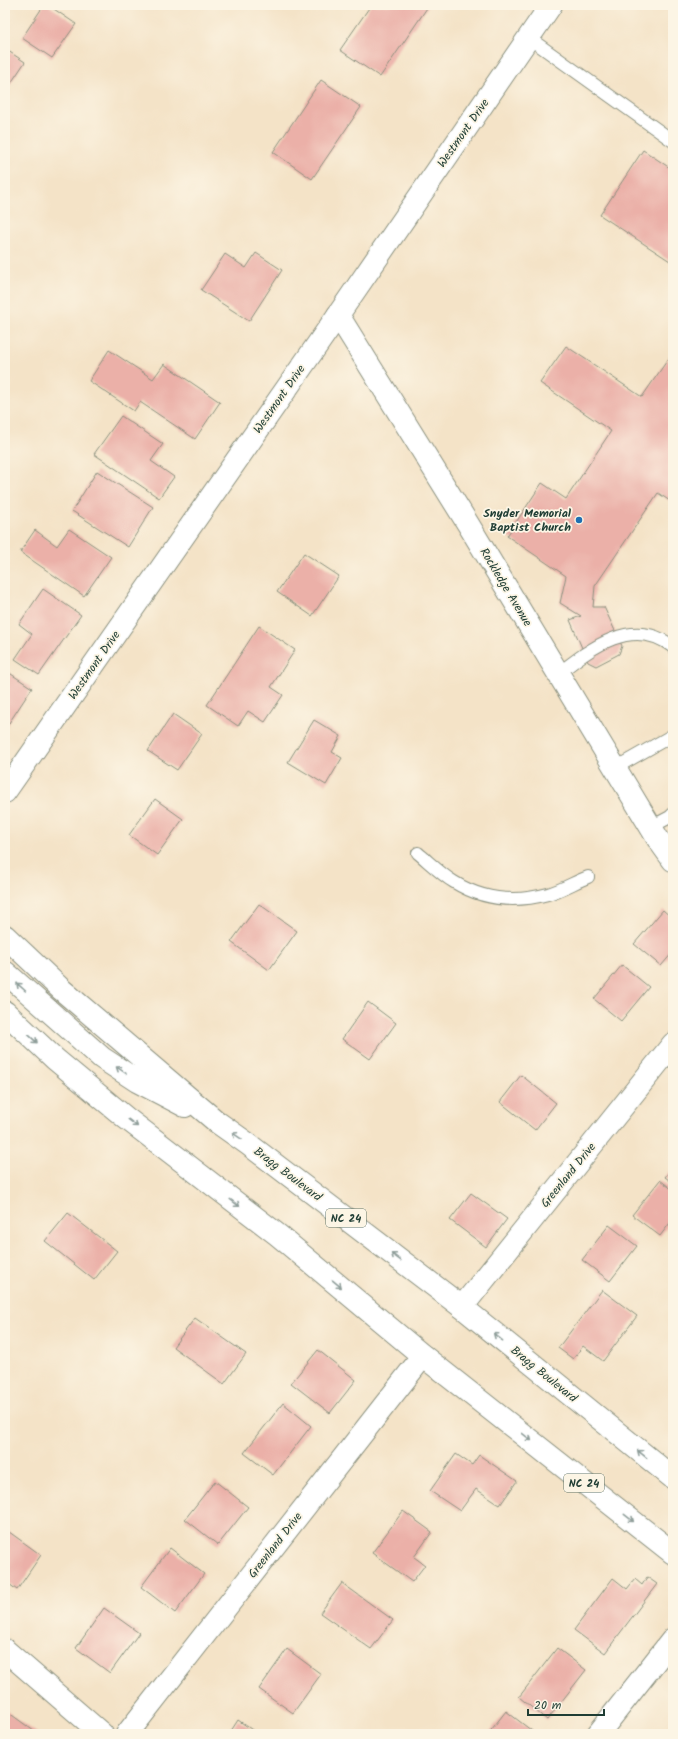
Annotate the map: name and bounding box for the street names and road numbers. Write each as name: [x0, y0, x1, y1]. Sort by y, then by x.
street label: Westmont Drive: [433, 94, 495, 172]
street label: Westmont Drive: [249, 360, 311, 438]
street label: Rockledge Avenue: [475, 544, 537, 631]
street label: Westmont Drive: [64, 626, 126, 704]
street label: Greenland Drive: [536, 1138, 601, 1212]
street label: Bragg Boulevard: [250, 1142, 327, 1207]
road number: NC 24: [326, 1209, 366, 1227]
street label: Bragg Boulevard: [506, 1341, 582, 1408]
road number: NC 24: [564, 1474, 604, 1492]
street label: Greenland Drive: [243, 1508, 308, 1582]

